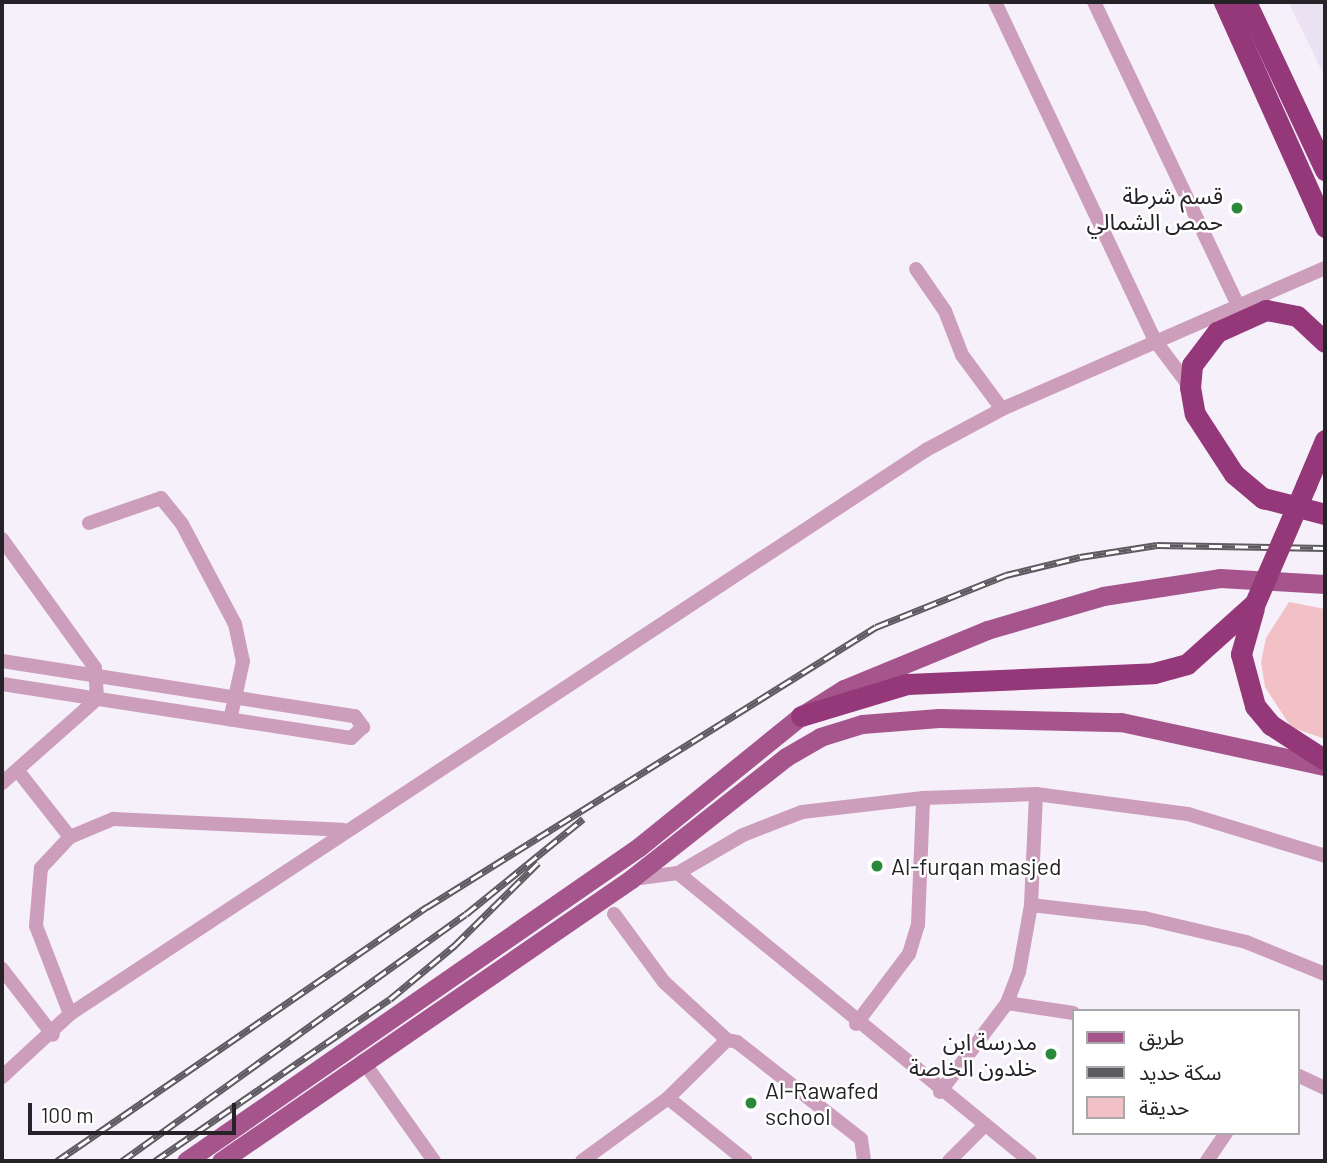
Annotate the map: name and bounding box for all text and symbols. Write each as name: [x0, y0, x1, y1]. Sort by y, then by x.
place label: قسم شرطة حمص الشمالي: [1087, 181, 1223, 235]
marker: قسم شرطة حمص الشمالي: [1229, 200, 1245, 216]
place label: Al-furqan masjed: [891, 852, 1062, 880]
marker: Al-furqan masjed: [869, 858, 885, 874]
legend: [1072, 1009, 1299, 1135]
text: طريق: [1139, 1024, 1184, 1049]
place label: مدرسة ابن خلدون الخاصة: [909, 1027, 1037, 1081]
marker: مدرسة ابن خلدون الخاصة: [1043, 1046, 1059, 1062]
text: سكة حديد: [1139, 1059, 1222, 1084]
place label: Al-Rawafed school: [765, 1076, 879, 1130]
scale bar: [32, 1090, 240, 1134]
text: حديقة: [1139, 1094, 1189, 1119]
marker: Al-Rawafed school: [743, 1095, 759, 1111]
text: 100 m: [41, 1102, 94, 1127]

